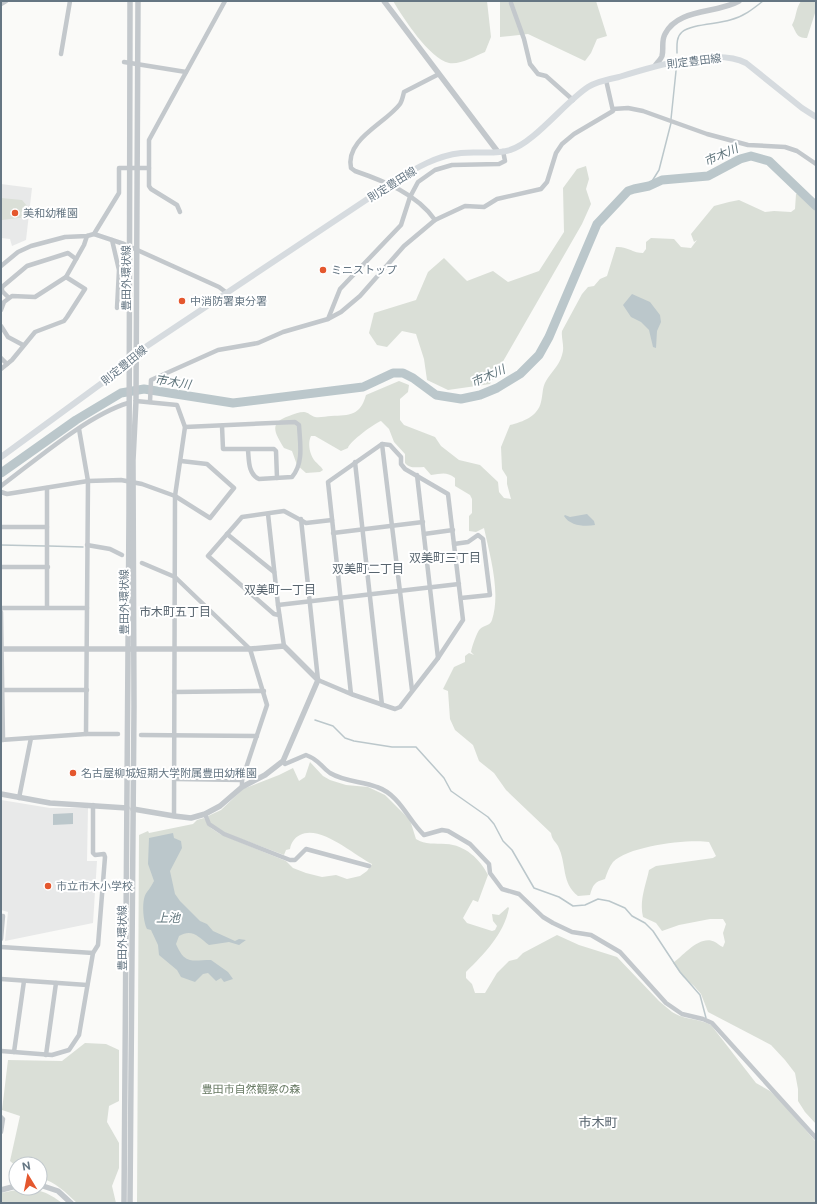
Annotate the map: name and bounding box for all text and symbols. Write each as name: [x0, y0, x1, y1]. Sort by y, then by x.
street label: 則定豊田線: [666, 52, 722, 70]
water label: 市木川: [702, 140, 742, 169]
street label: 則定豊田線: [365, 164, 419, 204]
place label: 美和幼稚園: [23, 207, 78, 219]
marker: 美和幼稚園: [10, 208, 20, 218]
street label: 豊田外環状線: [120, 245, 132, 311]
place label: ミニストップ: [331, 264, 397, 276]
marker: ミニストップ: [318, 265, 328, 275]
place label: 中消防署東分署: [190, 295, 267, 307]
marker: 中消防署東分署: [177, 296, 187, 306]
street label: 則定豊田線: [99, 343, 149, 387]
water label: 市木川: [469, 361, 509, 390]
water label: 市木川: [154, 372, 194, 392]
district label: 双美町三丁目: [409, 551, 481, 565]
district label: 双美町二丁目: [332, 562, 404, 576]
street label: 豊田外環状線: [118, 569, 130, 635]
district label: 双美町一丁目: [244, 583, 316, 597]
district label: 市木町五丁目: [139, 605, 211, 619]
place label: 名古屋柳城短期大学附属豊田幼稚園: [81, 767, 257, 779]
marker: 名古屋柳城短期大学附属豊田幼稚園: [68, 768, 78, 778]
place label: 市立市木小学校: [56, 880, 133, 892]
marker: 市立市木小学校: [43, 881, 53, 891]
street label: 豊田外環状線: [116, 905, 128, 971]
water label: 上池: [156, 911, 181, 925]
park label: 豊田市自然観察の森: [202, 1083, 301, 1095]
district label: 市木町: [578, 1115, 618, 1130]
north arrow: [8, 1156, 48, 1196]
text: N: [21, 1159, 32, 1173]

